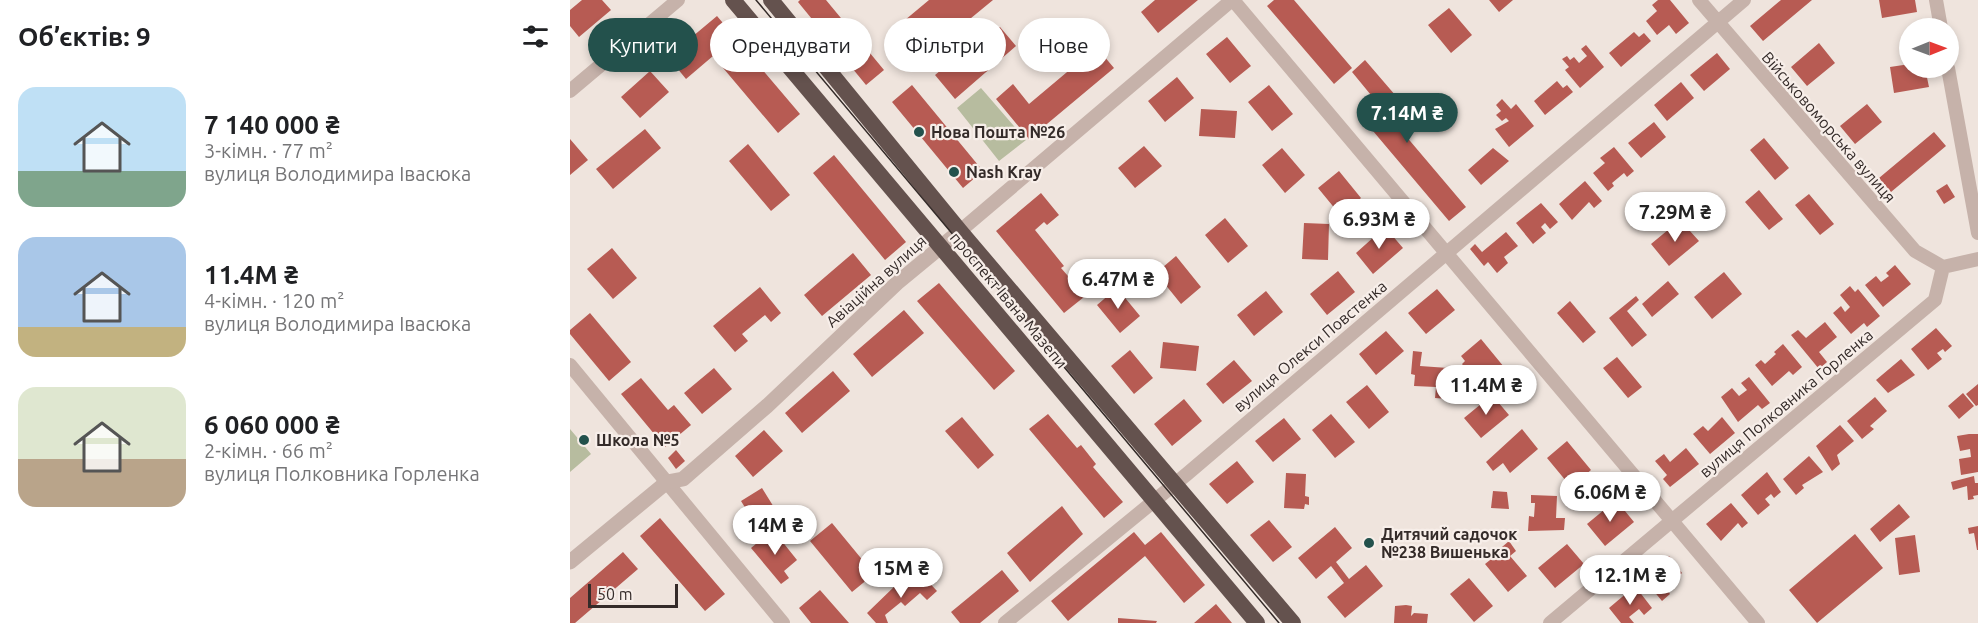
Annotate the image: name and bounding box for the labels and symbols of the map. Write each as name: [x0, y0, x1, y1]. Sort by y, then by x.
north arrow: [1899, 18, 1959, 78]
street label: Військовоморська вулиця: [1759, 48, 1899, 206]
pin: 7.14M ₴: [1352, 93, 1462, 144]
place label: Нова Пошта №26: [931, 123, 1065, 141]
marker: Нова Пошта №26: [912, 125, 926, 139]
place label: Nash Kray: [966, 163, 1042, 181]
marker: Nash Kray: [947, 165, 961, 179]
pin: 7.29M ₴: [1620, 192, 1730, 243]
pin: 6.93M ₴: [1324, 199, 1434, 250]
street label: проспект Івана Мазепи: [947, 228, 1071, 372]
street label: Авіаційна вулиця: [822, 231, 930, 331]
pin: 6.47M ₴: [1063, 259, 1173, 310]
street label: вулиця Олекси Повстенка: [1230, 277, 1390, 415]
street label: вулиця Полковника Горленка: [1696, 325, 1876, 481]
pin: 11.4M ₴: [1431, 365, 1541, 416]
place label: Школа №5: [596, 431, 680, 449]
marker: Школа №5: [577, 433, 591, 447]
pin: 6.06M ₴: [1555, 472, 1665, 523]
pin: 14M ₴: [733, 505, 817, 556]
place label: Дитячий садочок №238 Вишенька: [1381, 525, 1517, 561]
marker: Дитячий садочок №238 Вишенька: [1362, 536, 1376, 550]
pin: 15M ₴: [859, 548, 943, 599]
pin: 12.1M ₴: [1575, 555, 1685, 606]
scale bar: [588, 581, 678, 608]

